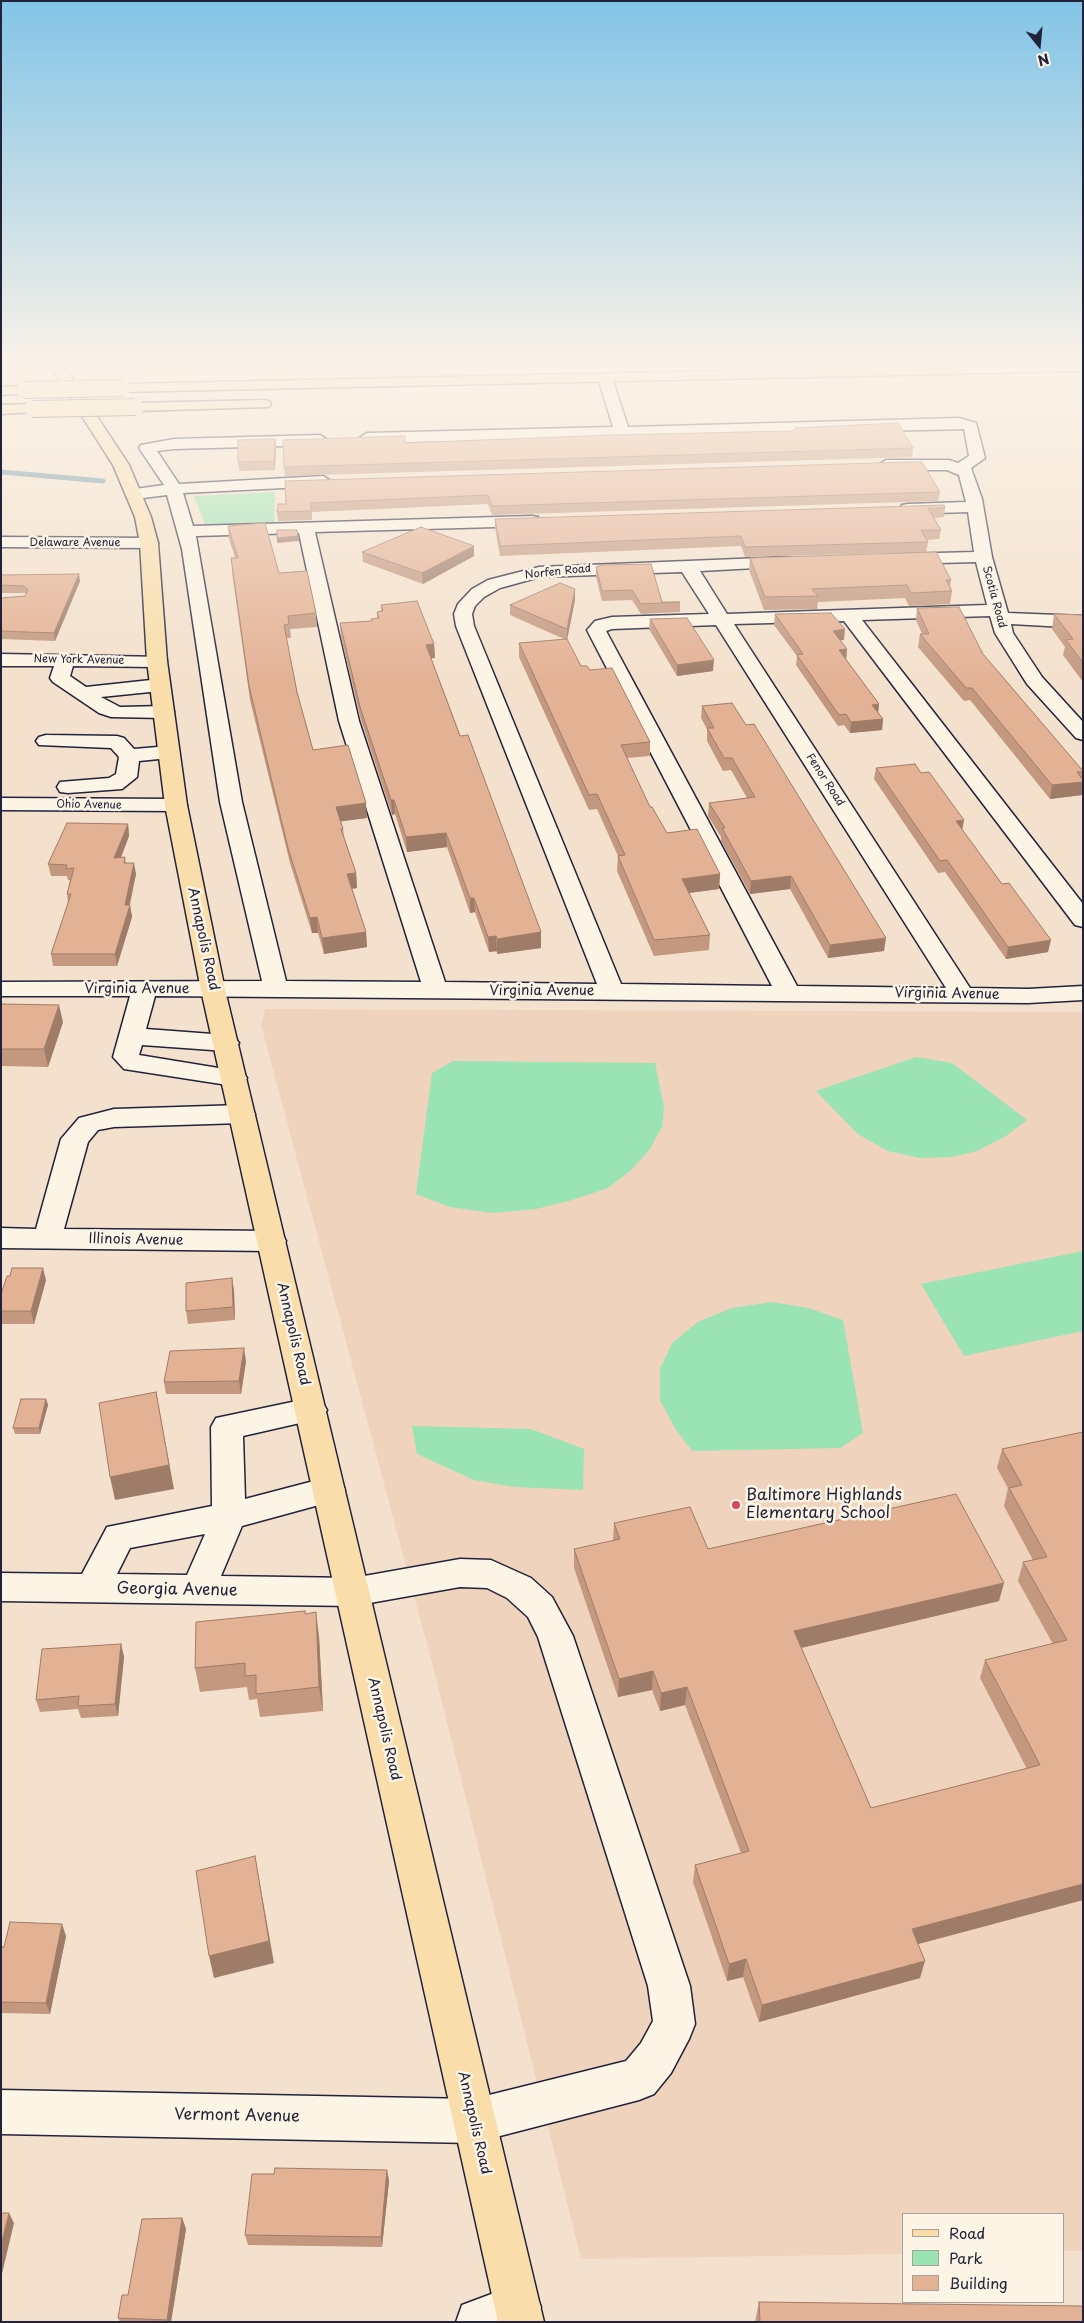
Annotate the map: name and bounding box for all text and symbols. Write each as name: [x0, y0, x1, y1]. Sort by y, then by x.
north arrow: [1014, 20, 1064, 70]
text: N: [1035, 48, 1052, 71]
street label: Delaware Avenue: [30, 536, 120, 550]
street label: Norfen Road: [524, 562, 592, 582]
street label: Scotia Road: [979, 564, 1009, 630]
street label: New York Avenue: [33, 653, 125, 667]
street label: Fenor Road: [803, 751, 847, 809]
street label: Ohio Avenue: [56, 798, 122, 812]
street label: Annapolis Road: [184, 886, 222, 992]
street label: Virginia Avenue: [85, 981, 189, 997]
street label: Virginia Avenue: [490, 983, 594, 999]
street label: Virginia Avenue: [894, 985, 1000, 1003]
street label: Illinois Avenue: [88, 1231, 184, 1249]
street label: Annapolis Road: [273, 1281, 313, 1387]
place label: Baltimore Highlands Elementary School: [746, 1486, 902, 1524]
marker: Baltimore Highlands Elementary School: [730, 1499, 742, 1511]
street label: Georgia Avenue: [116, 1579, 238, 1601]
street label: Annapolis Road: [364, 1676, 404, 1782]
street label: Annapolis Road: [454, 2070, 494, 2176]
street label: Vermont Avenue: [174, 2105, 300, 2127]
legend: [902, 2213, 1064, 2303]
text: Road: [949, 2221, 985, 2244]
text: Park: [949, 2246, 983, 2269]
text: Building: [949, 2271, 1008, 2294]

